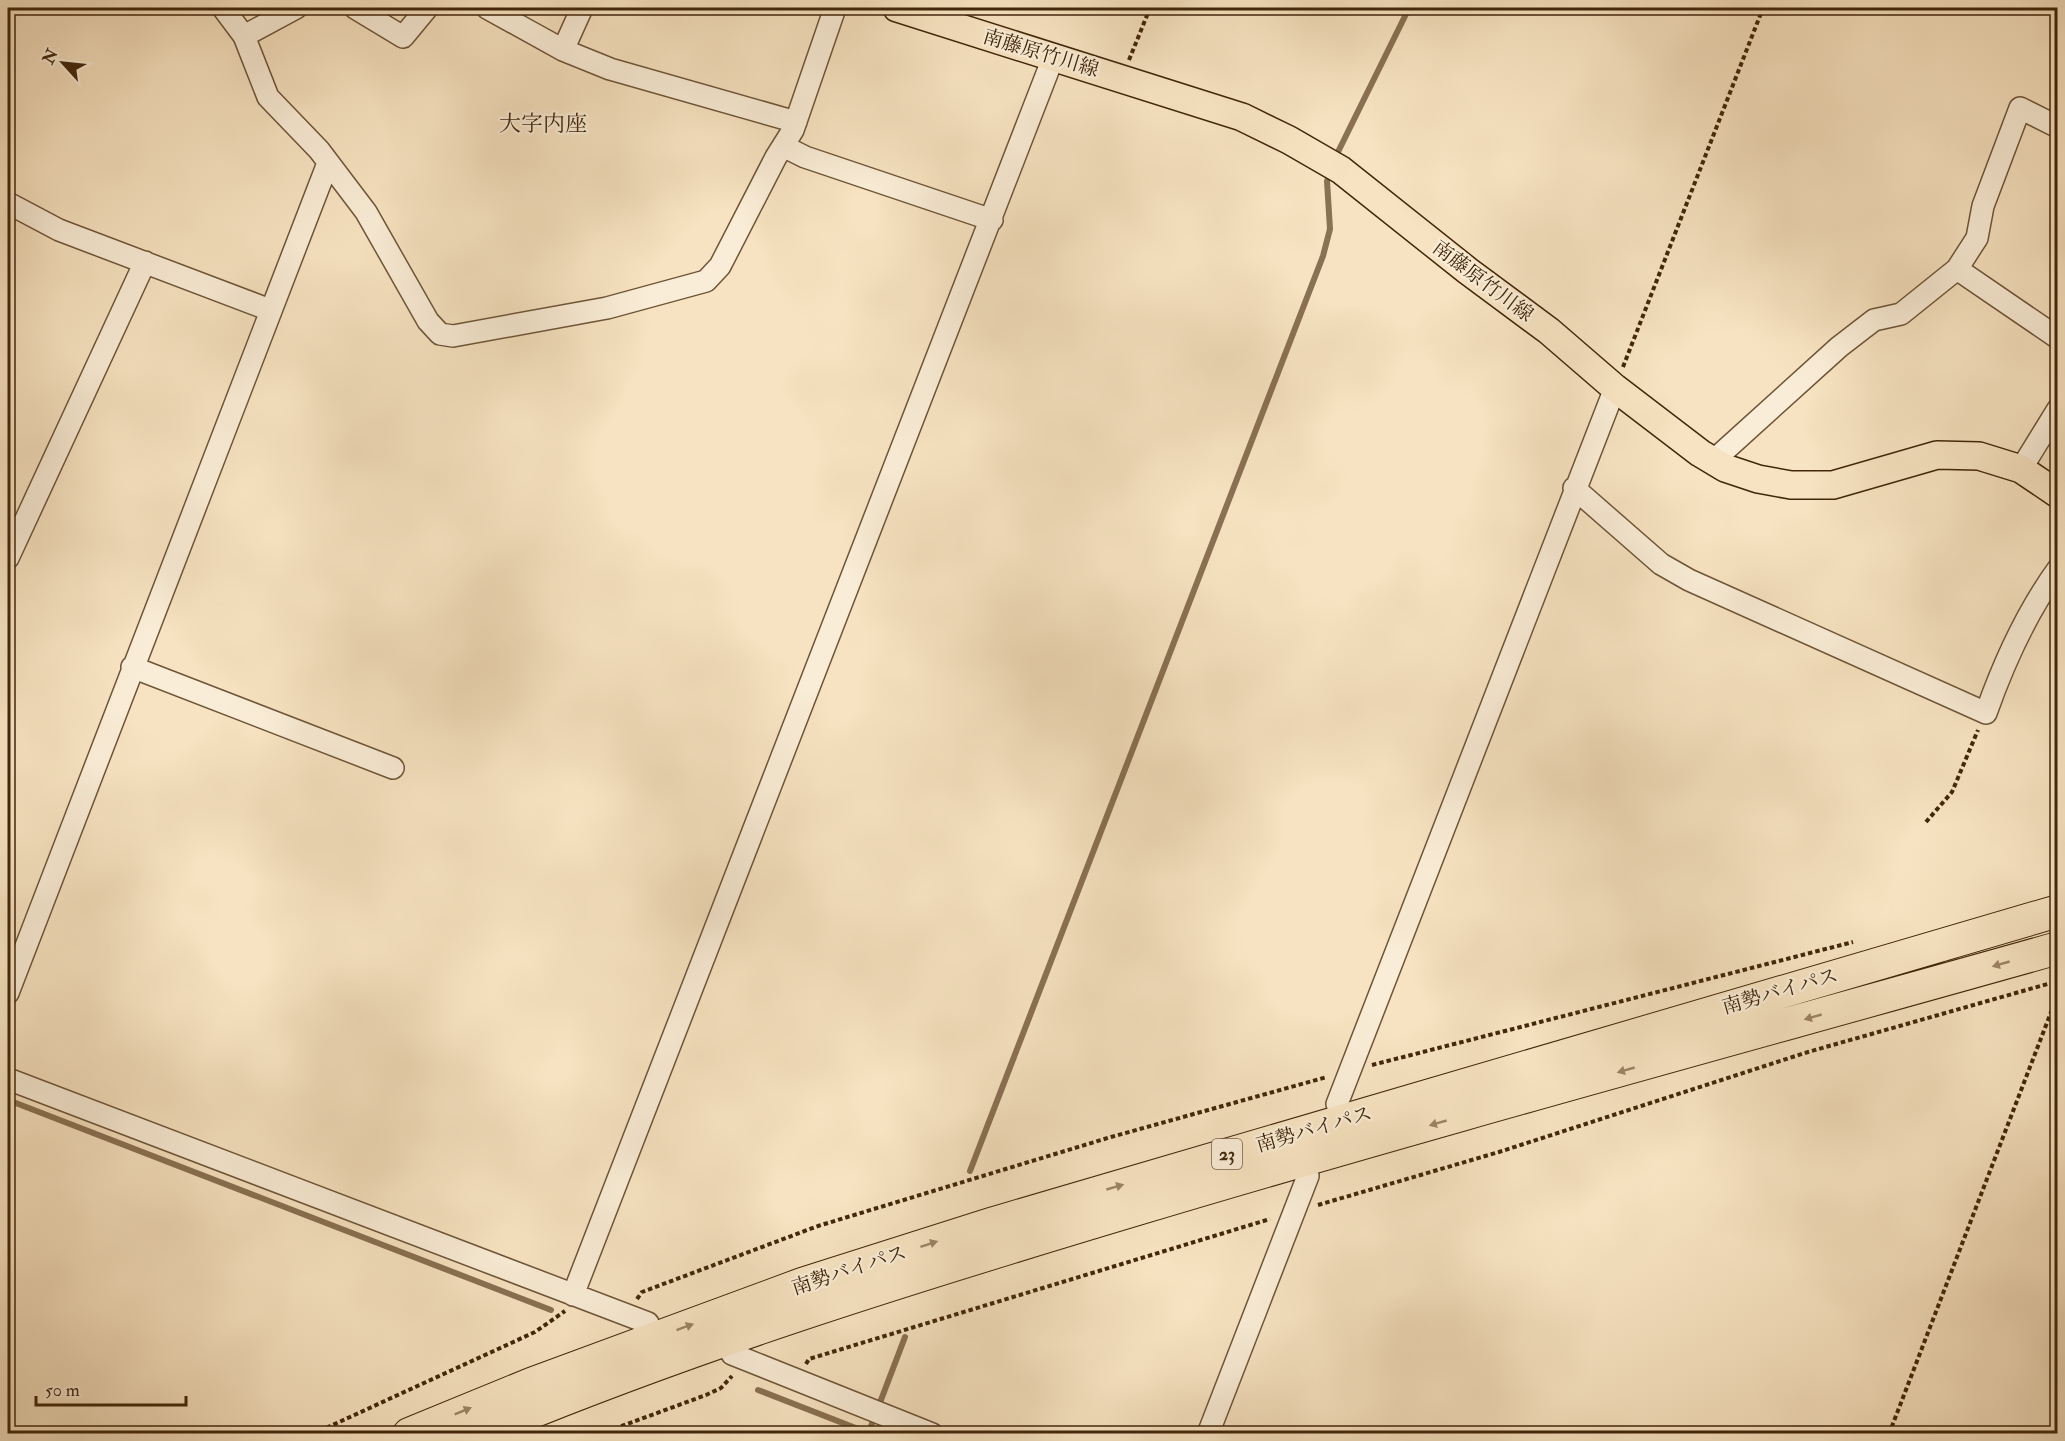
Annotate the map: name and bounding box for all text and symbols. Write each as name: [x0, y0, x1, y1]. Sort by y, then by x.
street label: 南藤原竹川線: [980, 24, 1102, 82]
north arrow: [33, 33, 93, 93]
text: N: [38, 45, 63, 68]
district label: 大字内座: [499, 110, 587, 138]
street label: 南藤原竹川線: [1428, 235, 1538, 327]
one-way arrow: [1992, 960, 2010, 969]
street label: 南勢バイパス: [1719, 962, 1841, 1020]
one-way arrow: [1804, 1013, 1822, 1022]
one-way arrow: [1617, 1066, 1635, 1075]
street label: 南勢バイパス: [1253, 1100, 1375, 1158]
one-way arrow: [1429, 1118, 1447, 1128]
road number: 23: [1212, 1139, 1242, 1169]
one-way arrow: [1106, 1182, 1124, 1191]
one-way arrow: [920, 1239, 938, 1248]
street label: 南勢バイパス: [788, 1240, 910, 1300]
one-way arrow: [676, 1322, 694, 1332]
scale bar: [36, 1369, 186, 1407]
text: 50 m: [45, 1379, 80, 1402]
one-way arrow: [454, 1406, 472, 1415]

